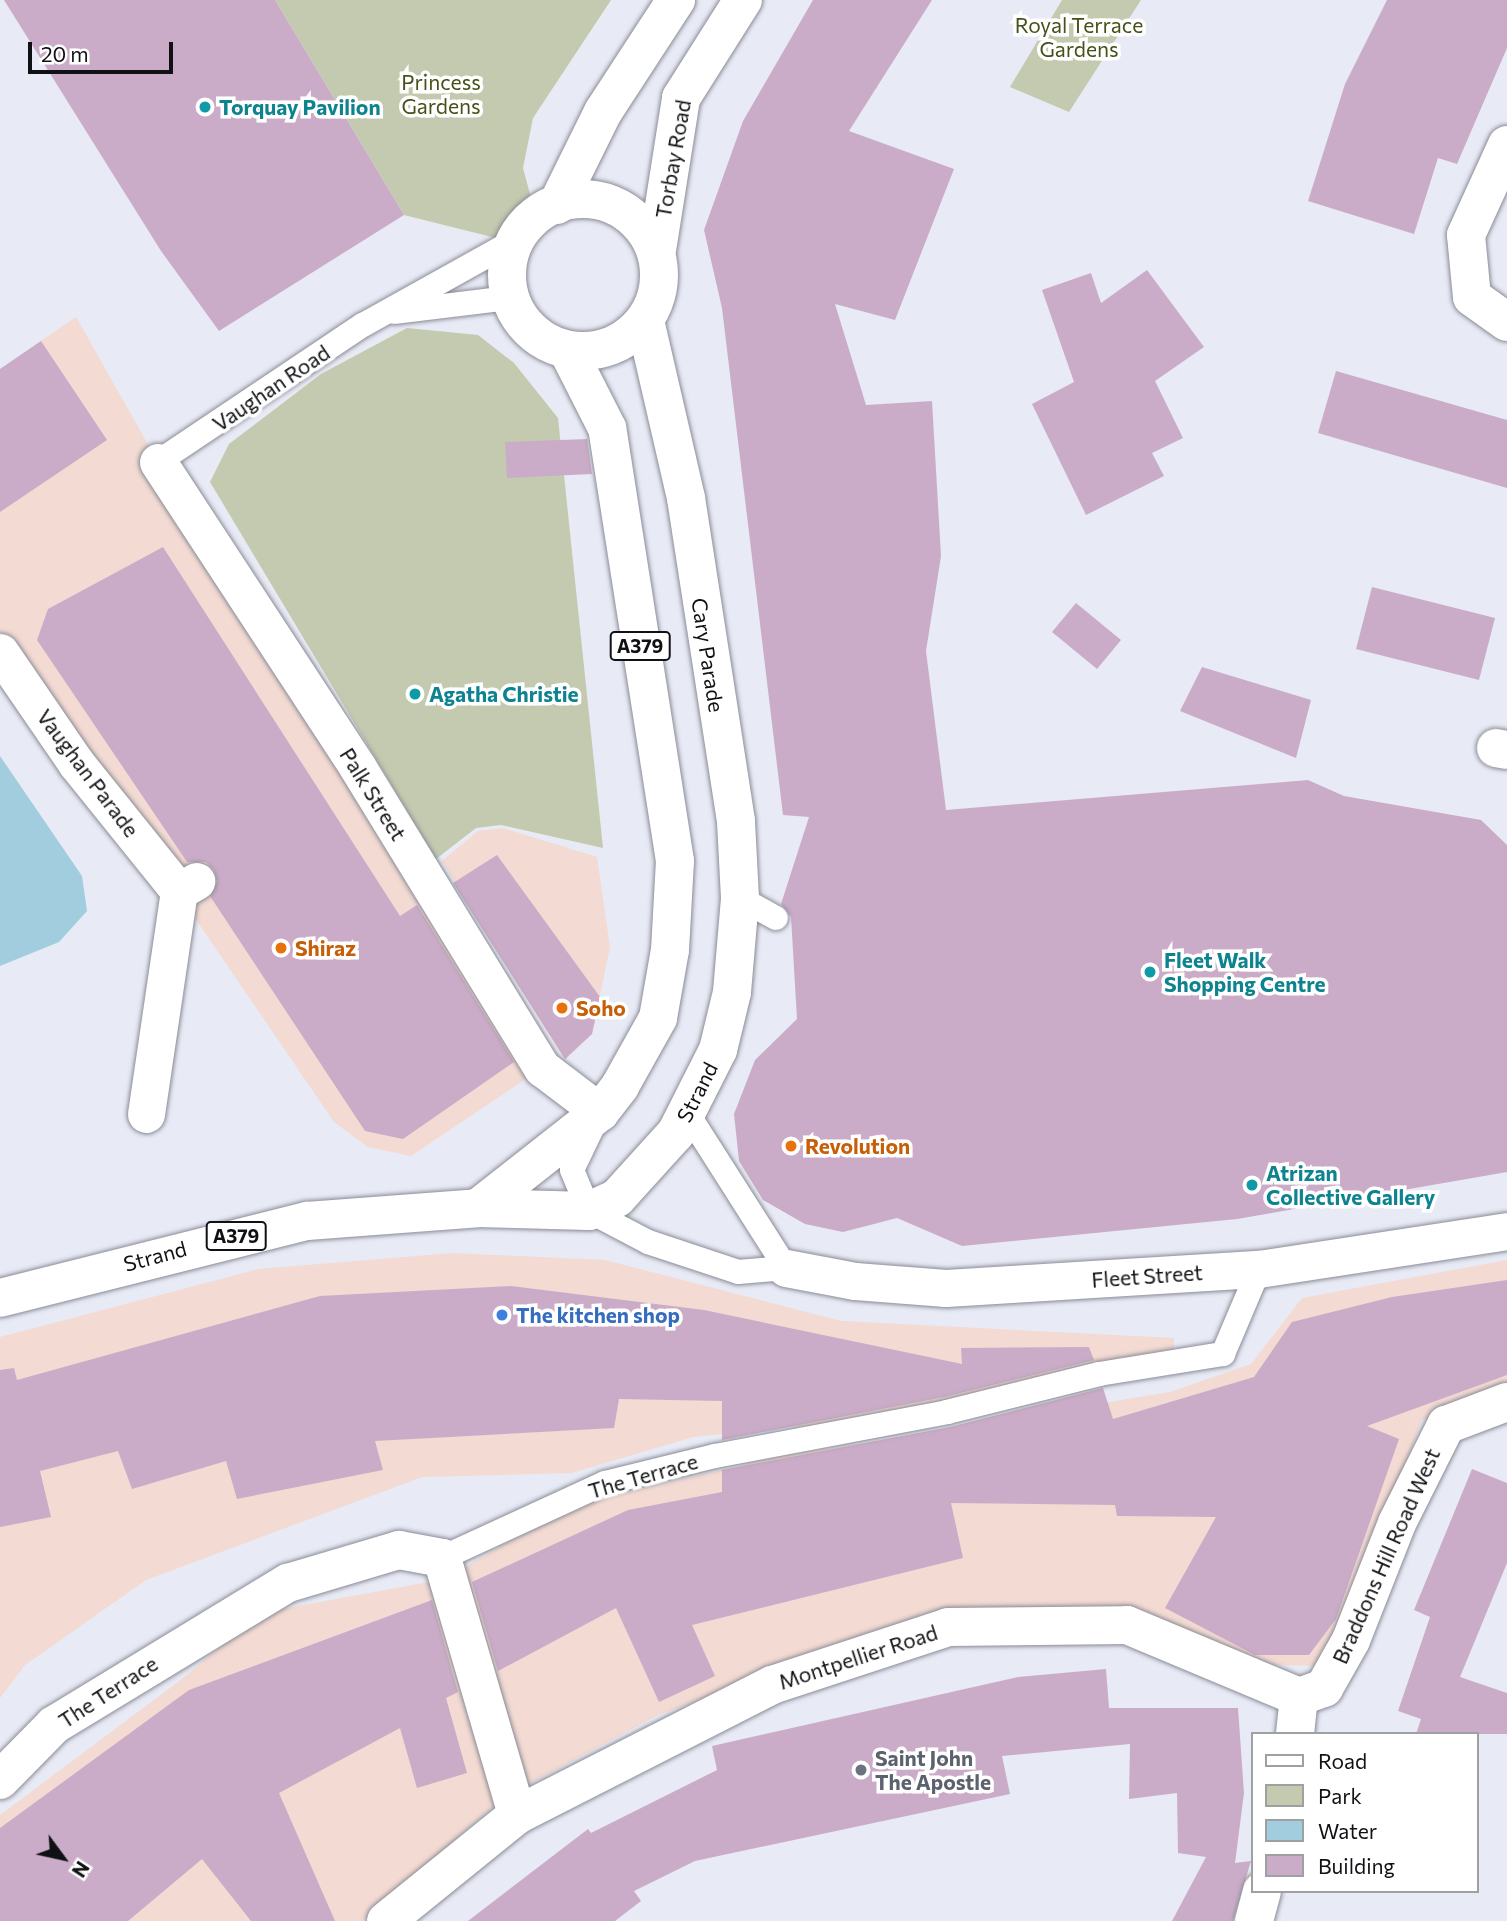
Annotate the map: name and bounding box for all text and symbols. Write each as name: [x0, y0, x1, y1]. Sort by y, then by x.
park label: Royal Terrace Gardens: [1015, 12, 1143, 62]
scale bar: [32, 28, 177, 72]
text: 20 m: [41, 41, 89, 66]
park label: Princess Gardens: [401, 69, 481, 119]
place label: Torquay Pavilion: [219, 94, 381, 120]
street label: Torbay Road: [650, 98, 696, 220]
marker: Torquay Pavilion: [197, 99, 213, 115]
street label: Vaughan Road: [208, 340, 334, 436]
street label: Cary Parade: [687, 596, 729, 714]
road number: A379: [608, 631, 672, 662]
place label: Agatha Christie: [429, 681, 579, 707]
marker: Agatha Christie: [407, 686, 423, 702]
street label: Vaughan Parade: [32, 704, 144, 842]
street label: Palk Street: [335, 743, 411, 845]
place label: Shiraz: [295, 935, 356, 961]
marker: Shiraz: [273, 940, 289, 956]
place label: Fleet Walk Shopping Centre: [1164, 947, 1326, 997]
marker: Fleet Walk Shopping Centre: [1142, 964, 1158, 980]
place label: Soho: [576, 995, 626, 1021]
marker: Soho: [554, 1000, 570, 1016]
street label: Strand: [671, 1058, 723, 1126]
place label: Revolution: [805, 1133, 910, 1159]
marker: Revolution: [783, 1138, 799, 1154]
place label: Atrizan Collective Gallery: [1266, 1160, 1435, 1210]
marker: Atrizan Collective Gallery: [1244, 1177, 1260, 1193]
road number: A379: [204, 1220, 268, 1252]
street label: Strand: [121, 1236, 189, 1276]
street label: Fleet Street: [1091, 1260, 1203, 1292]
place label: The kitchen shop: [516, 1302, 680, 1328]
marker: The kitchen shop: [494, 1307, 510, 1323]
street label: Braddons Hill Road West: [1327, 1444, 1445, 1668]
street label: The Terrace: [585, 1448, 701, 1504]
street label: Montpellier Road: [775, 1619, 941, 1695]
street label: The Terrace: [54, 1651, 162, 1733]
legend: [1252, 1732, 1479, 1893]
place label: Saint John The Apostle: [875, 1745, 991, 1795]
text: Road: [1318, 1748, 1367, 1773]
marker: Saint John The Apostle: [853, 1762, 869, 1778]
text: Park: [1318, 1783, 1362, 1808]
text: Water: [1318, 1818, 1377, 1843]
north arrow: [28, 1823, 98, 1893]
text: Building: [1318, 1853, 1395, 1878]
text: N: [68, 1857, 95, 1882]

